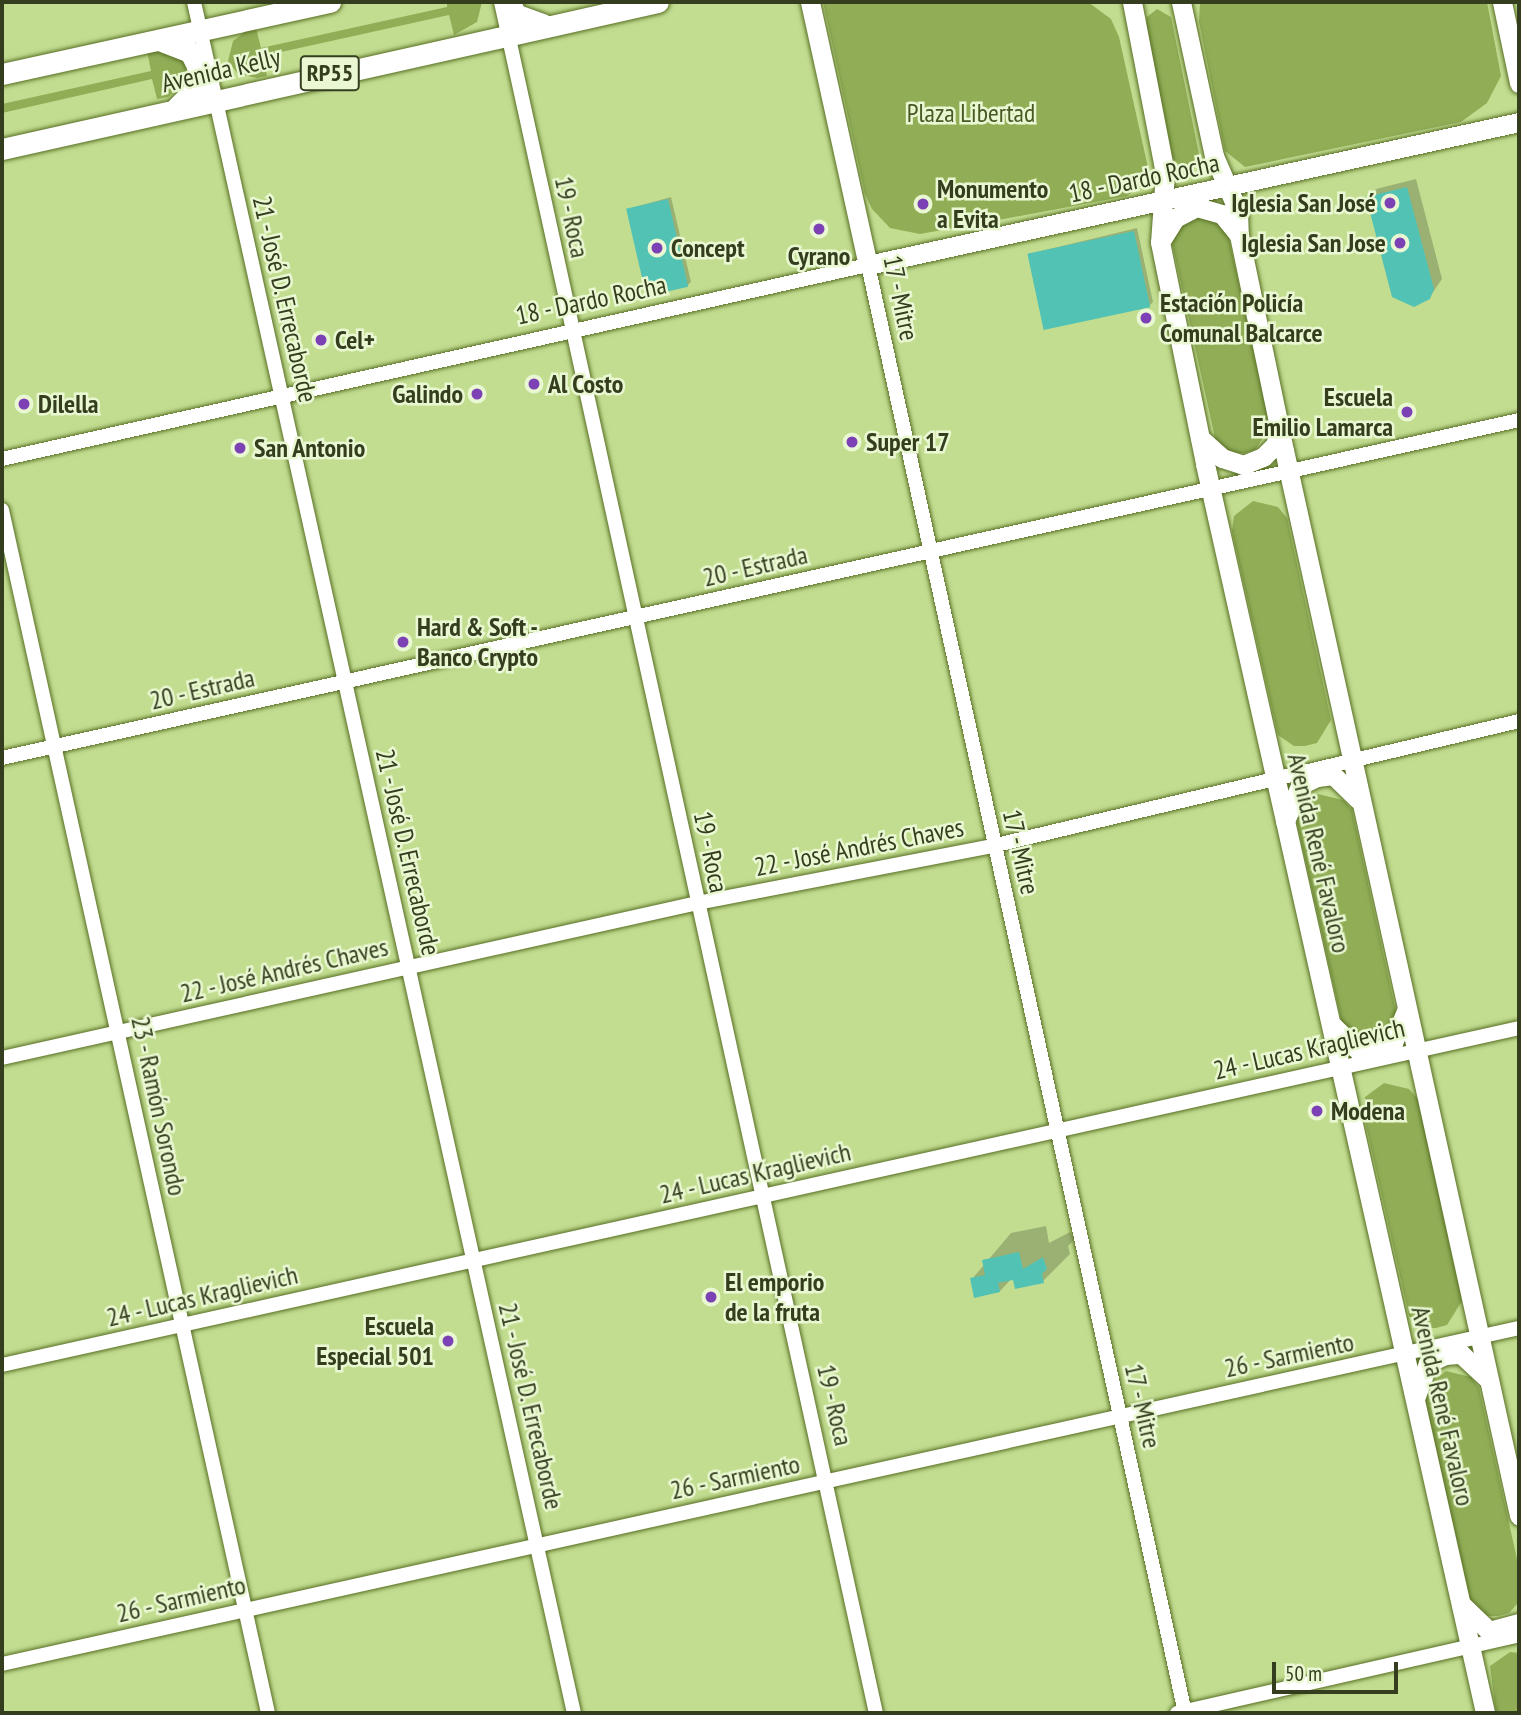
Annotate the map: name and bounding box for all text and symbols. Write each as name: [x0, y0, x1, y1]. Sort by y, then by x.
street label: Avenida Kelly: [159, 41, 283, 99]
road number: RP55: [298, 52, 362, 94]
park label: Plaza Libertad: [907, 97, 1035, 129]
street label: 18 - Dardo Rocha: [1065, 147, 1223, 209]
street label: 19 - Roca: [548, 173, 596, 261]
place label: Monumento a Evita: [937, 173, 1048, 234]
place label: Iglesia San José: [1231, 187, 1376, 219]
street label: 21 - José D. Errecaborde: [246, 191, 324, 407]
marker: Iglesia San José: [1382, 195, 1398, 211]
marker: Monumento a Evita: [915, 196, 931, 212]
marker: Cyrano: [811, 221, 827, 237]
place label: Iglesia San Jose: [1241, 227, 1386, 259]
place label: Concept: [671, 232, 744, 264]
marker: Iglesia San Jose: [1392, 235, 1408, 251]
marker: Concept: [649, 240, 665, 256]
place label: Cyrano: [788, 240, 850, 272]
street label: 17 - Mitre: [876, 251, 926, 345]
street label: 18 - Dardo Rocha: [512, 269, 670, 331]
place label: Estación Policía Comunal Balcarce: [1160, 287, 1323, 348]
marker: Estación Policía Comunal Balcarce: [1138, 310, 1154, 326]
place label: Cel+: [335, 324, 375, 356]
marker: Cel+: [313, 332, 329, 348]
place label: Al Costo: [548, 368, 624, 400]
marker: Al Costo: [526, 376, 542, 392]
place label: Galindo: [392, 378, 463, 410]
place label: Escuela Emilio Lamarca: [1252, 381, 1393, 442]
marker: Galindo: [469, 386, 485, 402]
place label: Dilella: [38, 388, 99, 420]
marker: Dilella: [16, 396, 32, 412]
marker: Escuela Emilio Lamarca: [1399, 404, 1415, 420]
place label: Super 17: [866, 426, 950, 458]
place label: San Antonio: [254, 432, 366, 464]
marker: Super 17: [844, 434, 860, 450]
marker: San Antonio: [232, 440, 248, 456]
street label: 20 - Estrada: [699, 539, 811, 593]
place label: Hard & Soft - Banco Crypto: [417, 611, 539, 672]
marker: Hard & Soft - Banco Crypto: [395, 634, 411, 650]
street label: 20 - Estrada: [146, 662, 258, 716]
street label: 21 - José D. Errecaborde: [369, 744, 447, 960]
street label: Avenida René Favaloro: [1281, 750, 1357, 956]
street label: 17 - Mitre: [996, 805, 1046, 899]
street label: 19 - Roca: [687, 808, 735, 896]
street label: 22 - José Andrés Chaves: [750, 811, 968, 883]
street label: 22 - José Andrés Chaves: [176, 931, 392, 1009]
street label: 23 - Ramón Sorondo: [125, 1012, 193, 1200]
street label: 24 - Lucas Kraglievich: [1209, 1012, 1409, 1086]
place label: Modena: [1331, 1095, 1405, 1127]
marker: Modena: [1309, 1103, 1325, 1119]
street label: 24 - Lucas Kraglievich: [655, 1136, 855, 1210]
street label: 24 - Lucas Kraglievich: [102, 1259, 302, 1333]
place label: El emporio de la fruta: [725, 1266, 824, 1328]
marker: El emporio de la fruta: [703, 1289, 719, 1305]
street label: 21 - José D. Errecaborde: [492, 1298, 570, 1514]
street label: Avenida René Favaloro: [1405, 1303, 1481, 1509]
place label: Escuela Especial 501: [316, 1310, 434, 1372]
street label: 26 - Sarmiento: [1220, 1326, 1358, 1384]
marker: Escuela Especial 501: [440, 1333, 456, 1349]
street label: 17 - Mitre: [1118, 1359, 1168, 1453]
street label: 19 - Roca: [810, 1360, 860, 1450]
street label: 26 - Sarmiento: [666, 1448, 804, 1506]
street label: 26 - Sarmiento: [112, 1569, 250, 1629]
scale bar: [1276, 1648, 1402, 1692]
text: 50 m: [1285, 1660, 1322, 1687]

